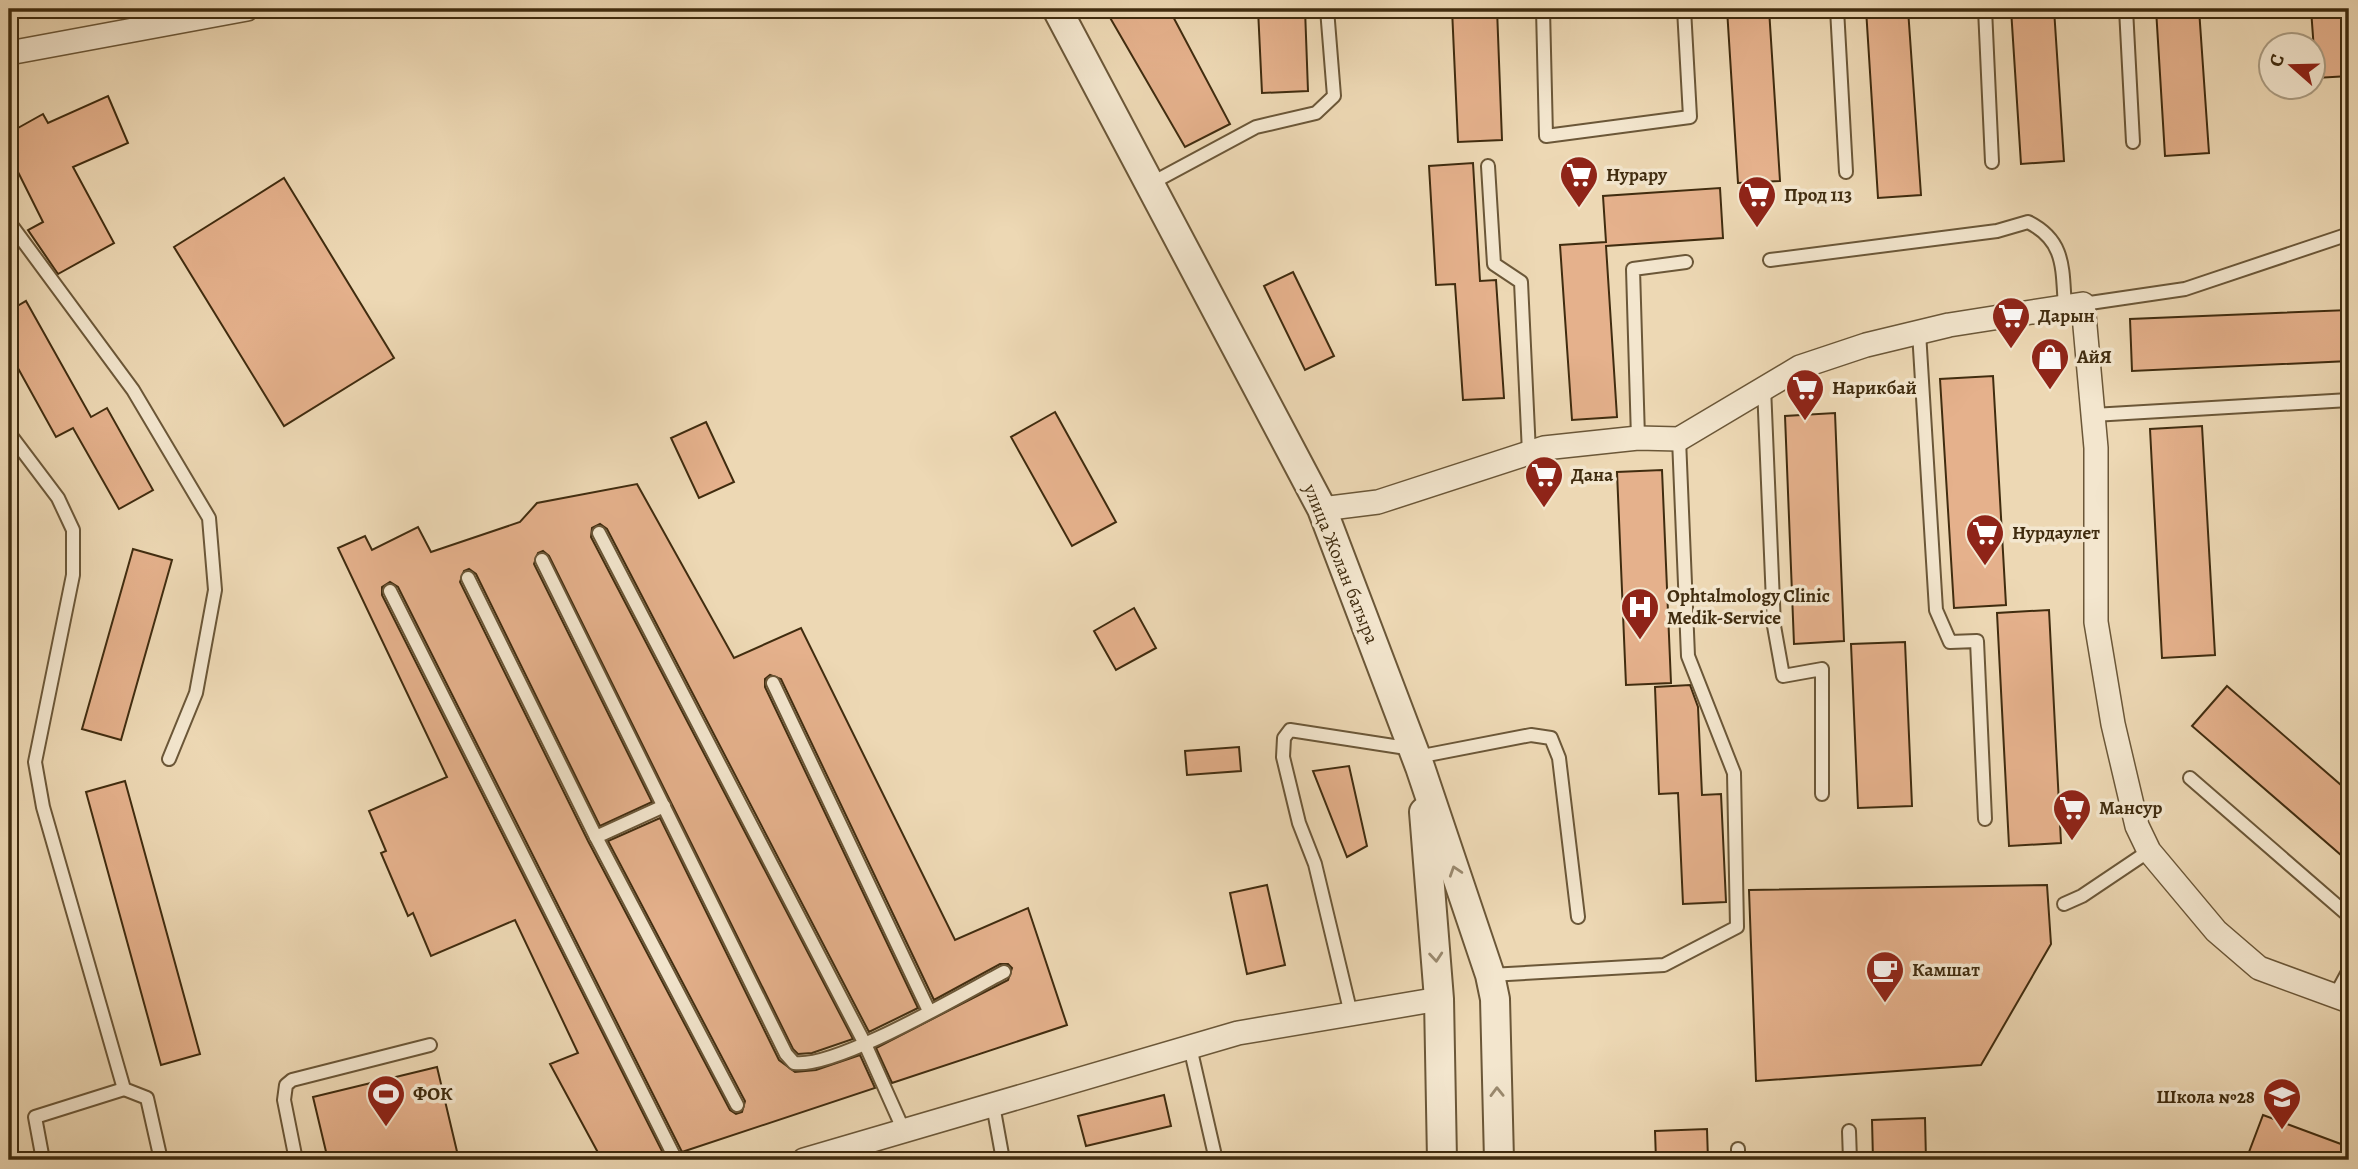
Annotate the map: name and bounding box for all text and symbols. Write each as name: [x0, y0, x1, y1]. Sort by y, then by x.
north arrow: [2256, 32, 2326, 102]
text: С: [2263, 51, 2291, 70]
supermarket icon: Нурару: [1558, 154, 1600, 209]
place label: Нурару: [1606, 162, 1668, 188]
supermarket icon: Прод 113: [1736, 174, 1778, 229]
place label: Прод 113: [1784, 182, 1852, 208]
supermarket icon: Дарын: [1990, 295, 2032, 350]
place label: Дарын: [2038, 303, 2095, 329]
shop icon: АйЯ: [2029, 336, 2071, 391]
place label: АйЯ: [2076, 344, 2112, 370]
supermarket icon: Нарикбай: [1784, 367, 1826, 422]
place label: Нарикбай: [1832, 375, 1917, 401]
supermarket icon: Дана: [1523, 454, 1565, 509]
place label: Дана: [1571, 462, 1614, 488]
street label: улица Жолан батыра: [1297, 479, 1385, 648]
supermarket icon: Нурдаулет: [1964, 512, 2006, 567]
place label: Нурдаулет: [2012, 520, 2100, 546]
place label: Ophtalmology Clinic Medik-Service: [1667, 583, 1830, 631]
hospital icon: Ophtalmology Clinic Medik-Service: [1619, 586, 1661, 641]
supermarket icon: Мансур: [2051, 787, 2093, 842]
place label: Мансур: [2099, 795, 2163, 821]
one-way arrow: [1449, 865, 1463, 877]
cafe icon: Камшат: [1864, 949, 1906, 1004]
one-way arrow: [1428, 952, 1443, 963]
place label: Камшат: [1912, 957, 1980, 983]
sports icon: ФОК: [365, 1073, 407, 1128]
school or university icon: Школа №28: [2261, 1076, 2303, 1131]
place label: ФОК: [413, 1081, 453, 1107]
place label: Школа №28: [2156, 1084, 2255, 1110]
one-way arrow: [1490, 1086, 1505, 1097]

